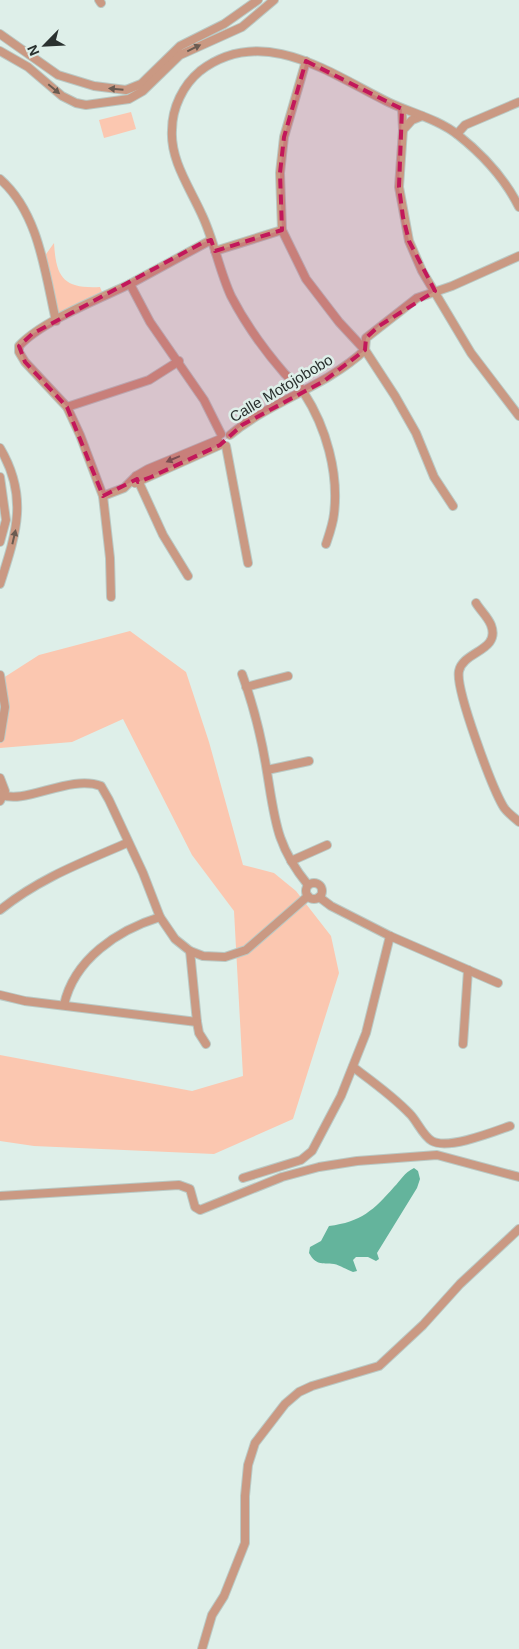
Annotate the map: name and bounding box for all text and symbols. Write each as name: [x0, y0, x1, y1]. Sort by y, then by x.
north arrow: [20, 20, 70, 70]
text: N: [24, 42, 42, 58]
one-way arrow: [186, 44, 201, 53]
one-way arrow: [47, 84, 60, 95]
one-way arrow: [108, 85, 124, 93]
street label: Calle Motojobobo: [227, 351, 335, 425]
one-way arrow: [166, 455, 180, 463]
one-way arrow: [10, 530, 18, 545]

